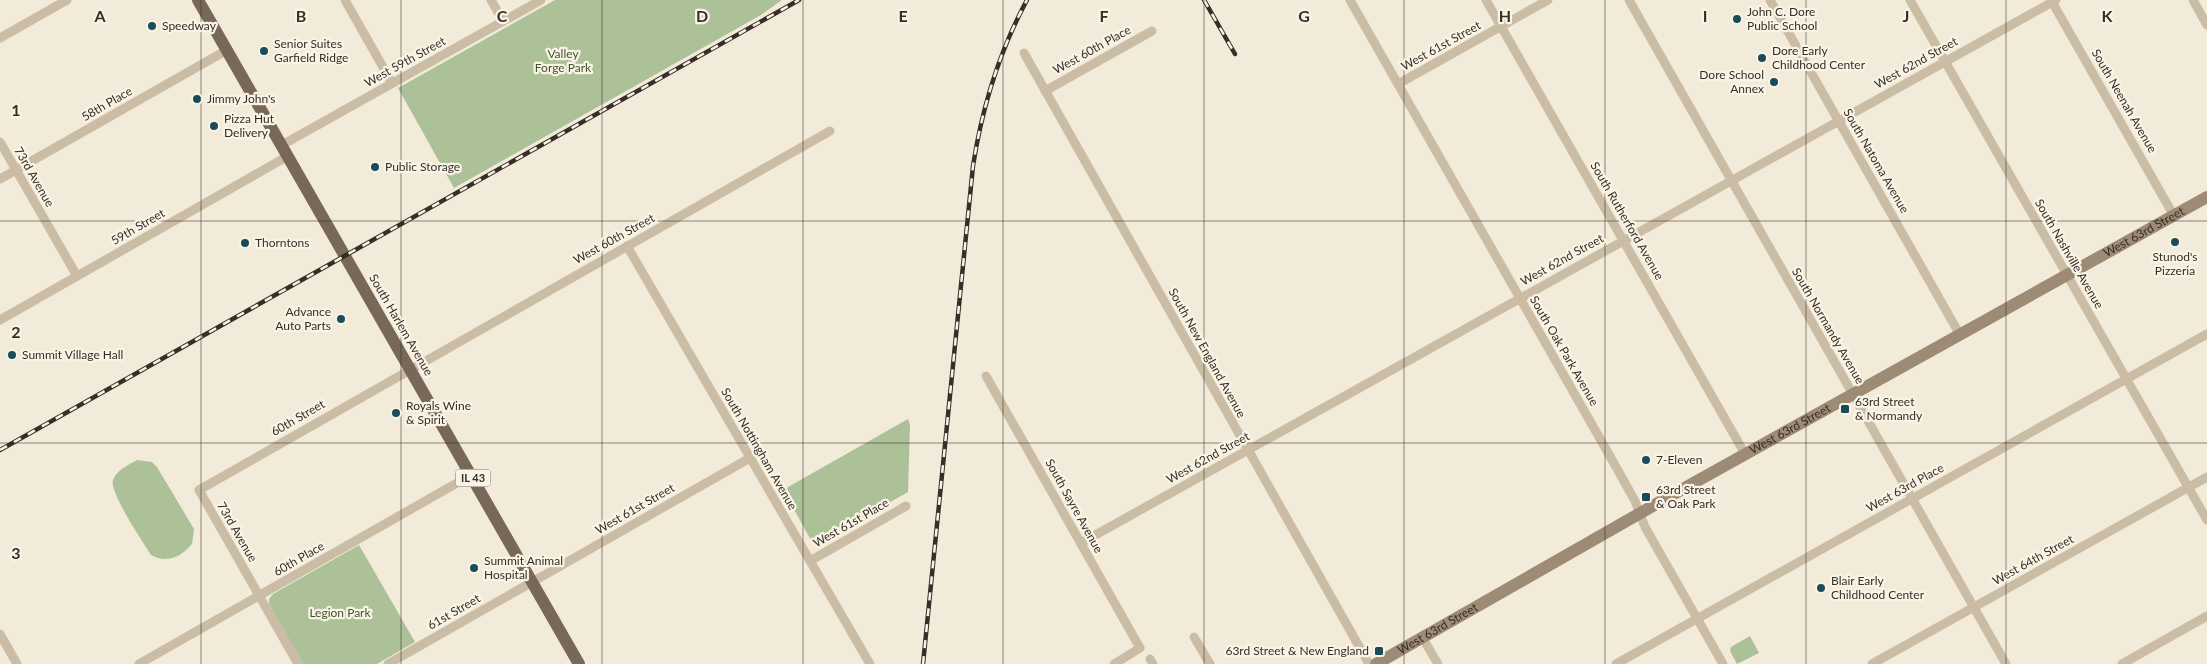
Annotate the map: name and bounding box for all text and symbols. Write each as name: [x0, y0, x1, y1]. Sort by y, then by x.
place label: John C. Dore Public School: [1747, 4, 1817, 33]
text: A: [93, 6, 106, 25]
text: B: [296, 6, 306, 25]
text: C: [497, 6, 508, 25]
text: D: [696, 6, 708, 25]
text: E: [898, 6, 908, 25]
text: F: [1099, 6, 1109, 25]
text: G: [1298, 6, 1310, 25]
text: H: [1499, 6, 1511, 25]
text: I: [1703, 6, 1707, 25]
text: J: [1903, 6, 1909, 25]
text: K: [2102, 6, 2114, 25]
marker: John C. Dore Public School: [1731, 13, 1743, 25]
street label: West 61st Street: [1398, 17, 1484, 74]
place label: Speedway: [162, 18, 217, 33]
marker: Speedway: [146, 20, 158, 32]
street label: West 60th Place: [1050, 22, 1133, 77]
street label: West 59th Street: [362, 33, 448, 90]
street label: West 62nd Street: [1872, 33, 1961, 92]
place label: Senior Suites Garfield Ridge: [274, 36, 348, 65]
place label: Dore Early Childhood Center: [1772, 43, 1866, 72]
marker: Senior Suites Garfield Ridge: [258, 45, 270, 57]
park label: Valley Forge Park: [535, 46, 592, 75]
street label: South Neenah Avenue: [2089, 46, 2160, 155]
marker: Dore Early Childhood Center: [1756, 52, 1768, 64]
place label: Dore School Annex: [1699, 67, 1764, 96]
marker: Dore School Annex: [1768, 76, 1780, 88]
street label: 58th Place: [79, 83, 135, 124]
place label: Jimmy John's: [207, 91, 276, 106]
marker: Jimmy John's: [191, 93, 203, 105]
text: 1: [11, 100, 21, 119]
street label: South Natoma Avenue: [1840, 106, 1912, 216]
place label: Pizza Hut Delivery: [224, 111, 275, 140]
marker: Pizza Hut Delivery: [208, 120, 220, 132]
street label: 73rd Avenue: [11, 144, 58, 210]
place label: Public Storage: [385, 159, 460, 174]
street label: South Rutherford Avenue: [1587, 159, 1667, 282]
marker: Public Storage: [369, 161, 381, 173]
street label: South Nashville Avenue: [2032, 196, 2107, 311]
street label: West 63rd Street: [2101, 203, 2187, 260]
street label: 59th Street: [108, 205, 168, 248]
street label: West 60th Street: [571, 210, 657, 267]
street label: West 62nd Street: [1518, 230, 1607, 289]
place label: Thorntons: [255, 235, 309, 250]
marker: Stunod's Pizzeria: [2169, 236, 2181, 248]
marker: Thorntons: [239, 237, 251, 249]
place label: Stunod's Pizzeria: [2153, 249, 2198, 278]
street label: South Normandy Avenue: [1789, 265, 1868, 387]
street label: South Harlem Avenue: [366, 271, 437, 378]
street label: South New England Avenue: [1166, 285, 1249, 420]
street label: South Oak Park Avenue: [1527, 293, 1602, 408]
place label: Advance Auto Parts: [275, 304, 331, 333]
marker: Advance Auto Parts: [335, 313, 347, 325]
text: 2: [11, 322, 21, 341]
place label: Summit Village Hall: [22, 347, 123, 362]
marker: Summit Village Hall: [6, 349, 18, 361]
street label: South Nottingham Avenue: [718, 385, 801, 513]
place label: 63rd Street & Normandy: [1855, 394, 1923, 423]
street label: 60th Street: [268, 396, 328, 439]
place label: Royals Wine & Spirit: [406, 398, 471, 427]
street label: West 63rd Street: [1747, 400, 1833, 457]
marker: 63rd Street & Normandy: [1839, 403, 1851, 415]
marker: Royals Wine & Spirit: [390, 407, 402, 419]
street label: West 62nd Street: [1164, 428, 1253, 487]
place label: 7-Eleven: [1656, 452, 1702, 467]
marker: 7-Eleven: [1640, 454, 1652, 466]
street label: South Sayre Avenue: [1042, 456, 1107, 555]
street label: West 63rd Place: [1863, 460, 1946, 515]
road number: IL 43: [456, 469, 490, 486]
street label: West 61st Street: [593, 480, 678, 537]
place label: 63rd Street & Oak Park: [1656, 482, 1717, 511]
marker: 63rd Street & Oak Park: [1640, 491, 1652, 503]
street label: West 61st Place: [810, 495, 891, 550]
street label: 73rd Avenue: [214, 499, 261, 565]
street label: West 64th Street: [1990, 531, 2076, 588]
street label: 60th Place: [271, 538, 327, 579]
text: 3: [11, 543, 21, 562]
place label: Summit Animal Hospital: [484, 553, 563, 582]
marker: Summit Animal Hospital: [468, 562, 480, 574]
place label: Blair Early Childhood Center: [1831, 573, 1925, 602]
marker: Blair Early Childhood Center: [1815, 582, 1827, 594]
street label: 61st Street: [425, 590, 483, 633]
street label: West 63rd Street: [1395, 599, 1481, 657]
park label: Legion Park: [309, 605, 371, 620]
place label: 63rd Street & New England: [1225, 643, 1369, 658]
marker: 63rd Street & New England: [1373, 645, 1385, 657]

